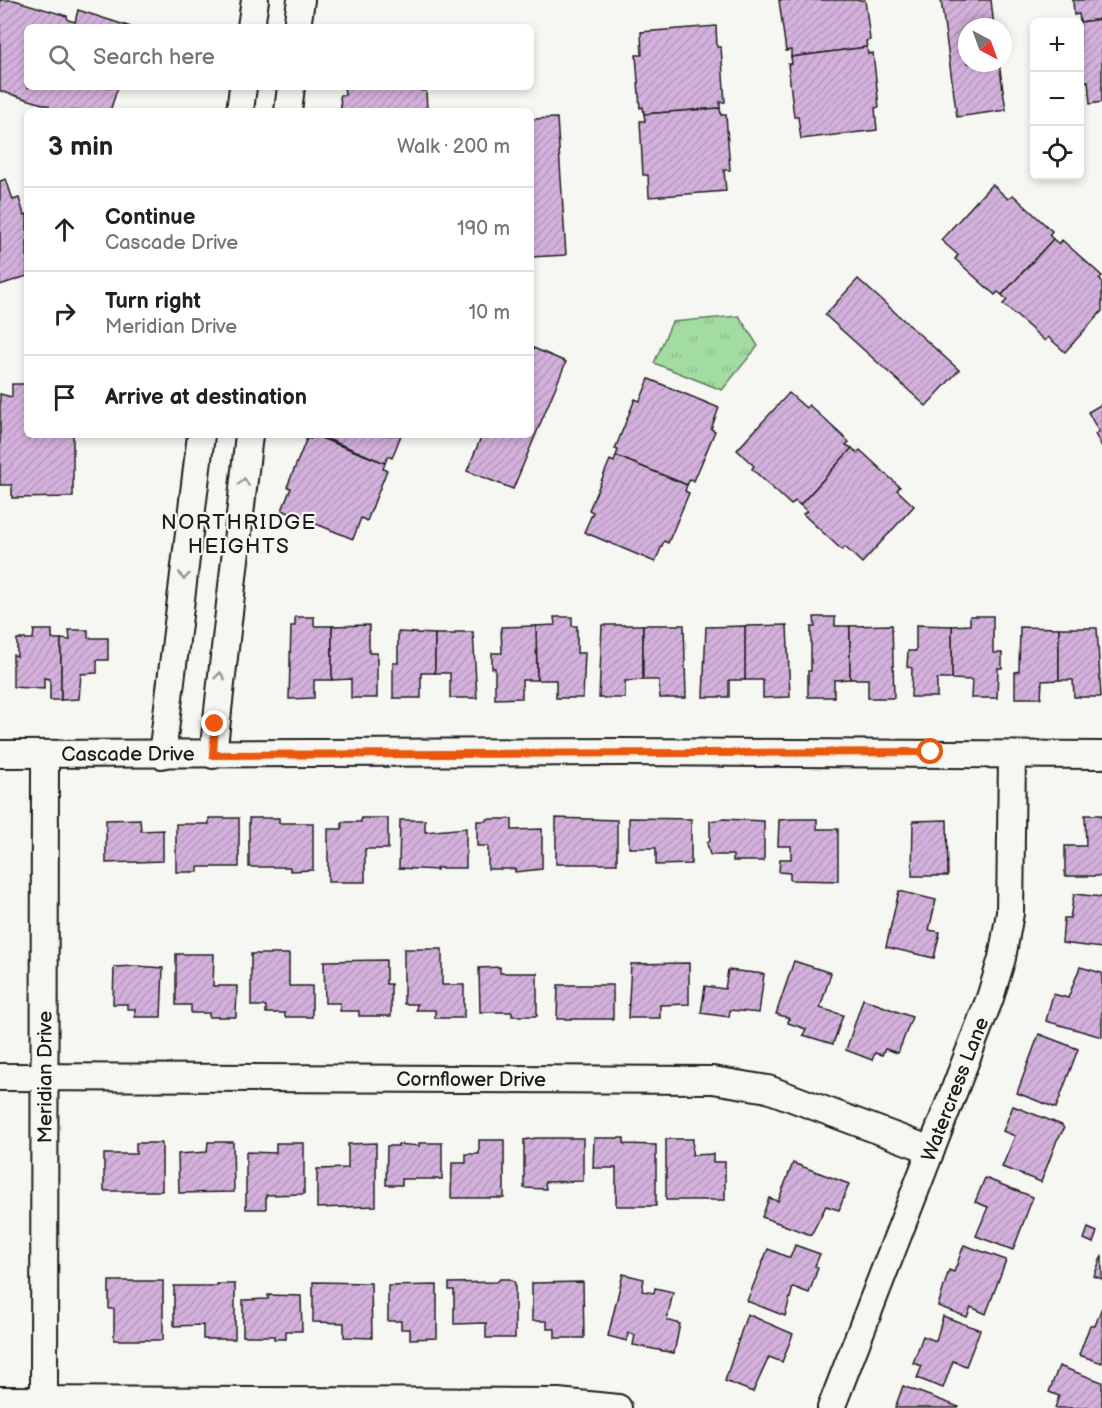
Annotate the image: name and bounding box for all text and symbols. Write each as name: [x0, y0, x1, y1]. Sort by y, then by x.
north arrow: [958, 18, 1012, 72]
map controls: [1030, 18, 1084, 180]
button: +: [1030, 18, 1084, 72]
search box: [24, 24, 534, 90]
icon: search: [45, 41, 78, 74]
text: Search here: [93, 44, 215, 71]
button: −: [1030, 72, 1084, 126]
button: locate: [1030, 126, 1084, 180]
text: 3 min: [48, 132, 113, 163]
text: Walk · 200 m: [397, 135, 510, 159]
text: Continue: [105, 204, 195, 231]
icon: ahead: [48, 213, 81, 246]
text: 190 m: [457, 217, 510, 241]
text: Cascade Drive: [105, 231, 238, 255]
text: Turn right: [105, 288, 201, 315]
icon: right: [48, 297, 81, 330]
text: 10 m: [469, 301, 510, 325]
text: Meridian Drive: [105, 315, 237, 339]
icon: arrive: [48, 381, 81, 414]
text: Arrive at destination: [105, 384, 307, 411]
one-way arrow: [237, 478, 249, 487]
district label: NORTHRIDGE HEIGHTS: [161, 510, 317, 559]
one-way arrow: [178, 572, 191, 581]
one-way arrow: [214, 671, 226, 680]
route end: [201, 710, 227, 736]
route start: [917, 738, 943, 764]
street label: Cascade Drive: [61, 742, 195, 767]
street label: Meridian Drive: [33, 1011, 58, 1143]
street label: Watercress Lane: [917, 1014, 994, 1165]
street label: Cornflower Drive: [396, 1068, 546, 1092]

